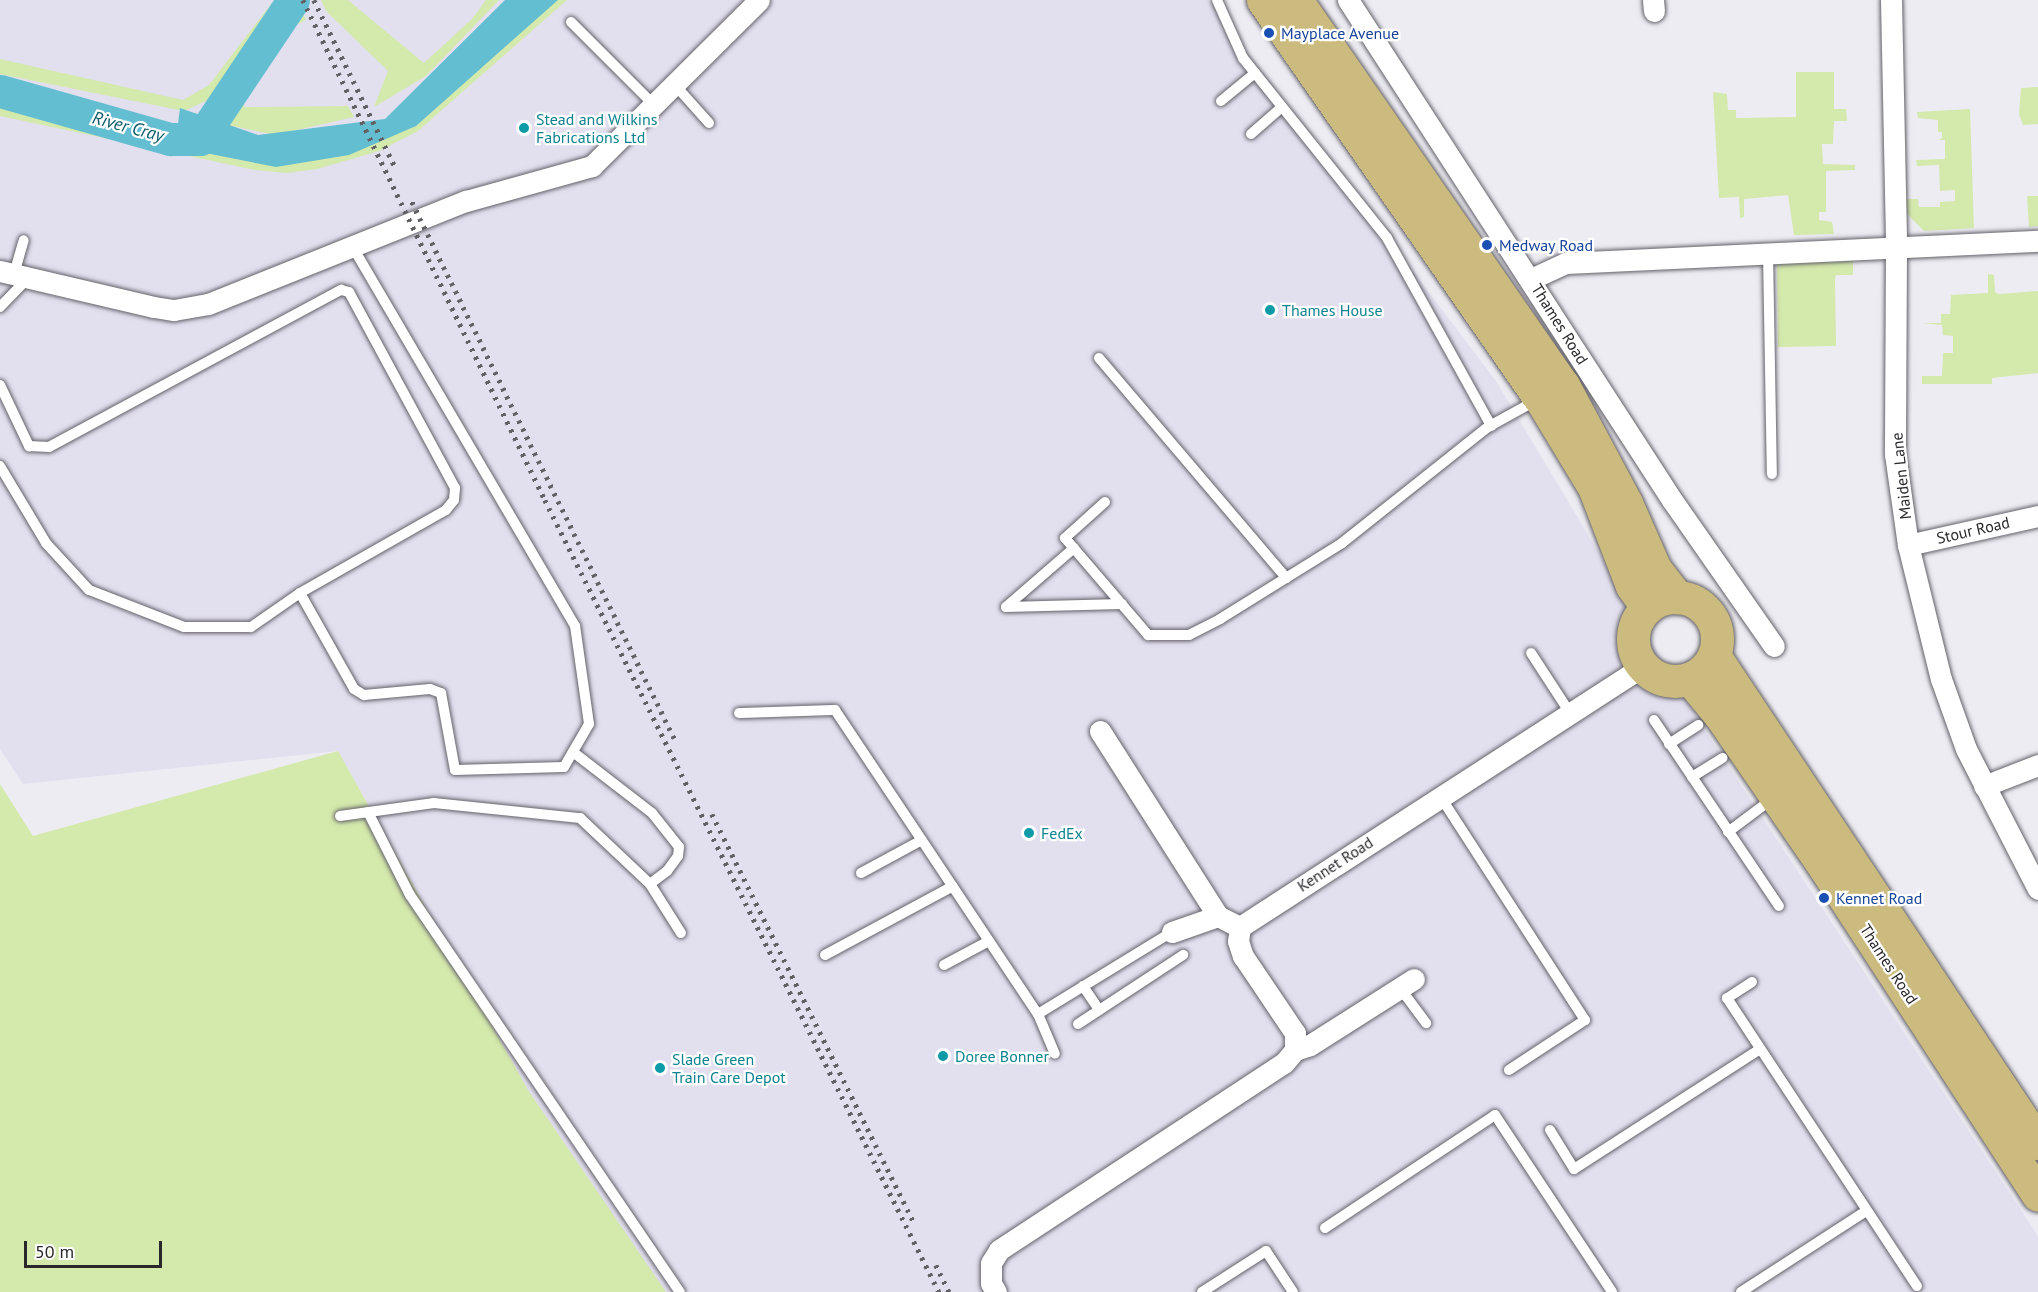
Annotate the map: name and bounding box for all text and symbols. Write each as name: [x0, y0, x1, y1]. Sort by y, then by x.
place label: Mayplace Avenue: [1281, 23, 1400, 43]
marker: Mayplace Avenue: [1262, 26, 1276, 40]
water label: River Cray: [90, 107, 166, 147]
place label: Stead and Wilkins Fabrications Ltd: [536, 109, 658, 147]
marker: Stead and Wilkins Fabrications Ltd: [517, 121, 531, 135]
place label: Medway Road: [1499, 235, 1594, 255]
marker: Medway Road: [1480, 238, 1494, 252]
street label: Thames Road: [1528, 280, 1592, 368]
place label: Thames House: [1282, 300, 1383, 320]
marker: Thames House: [1263, 303, 1277, 317]
street label: Maiden Lane: [1887, 432, 1915, 520]
street label: Stour Road: [1935, 512, 2011, 548]
place label: FedEx: [1041, 823, 1083, 843]
marker: FedEx: [1022, 826, 1036, 840]
street label: Kennet Road: [1294, 832, 1376, 896]
place label: Kennet Road: [1836, 888, 1922, 908]
marker: Kennet Road: [1817, 891, 1831, 905]
street label: Thames Road: [1856, 920, 1922, 1008]
place label: Doree Bonner: [955, 1046, 1049, 1066]
place label: Slade Green Train Care Depot: [672, 1049, 786, 1087]
marker: Doree Bonner: [936, 1049, 950, 1063]
marker: Slade Green Train Care Depot: [653, 1061, 667, 1075]
scale bar: [27, 1229, 165, 1267]
text: 50 m: [35, 1240, 74, 1263]

